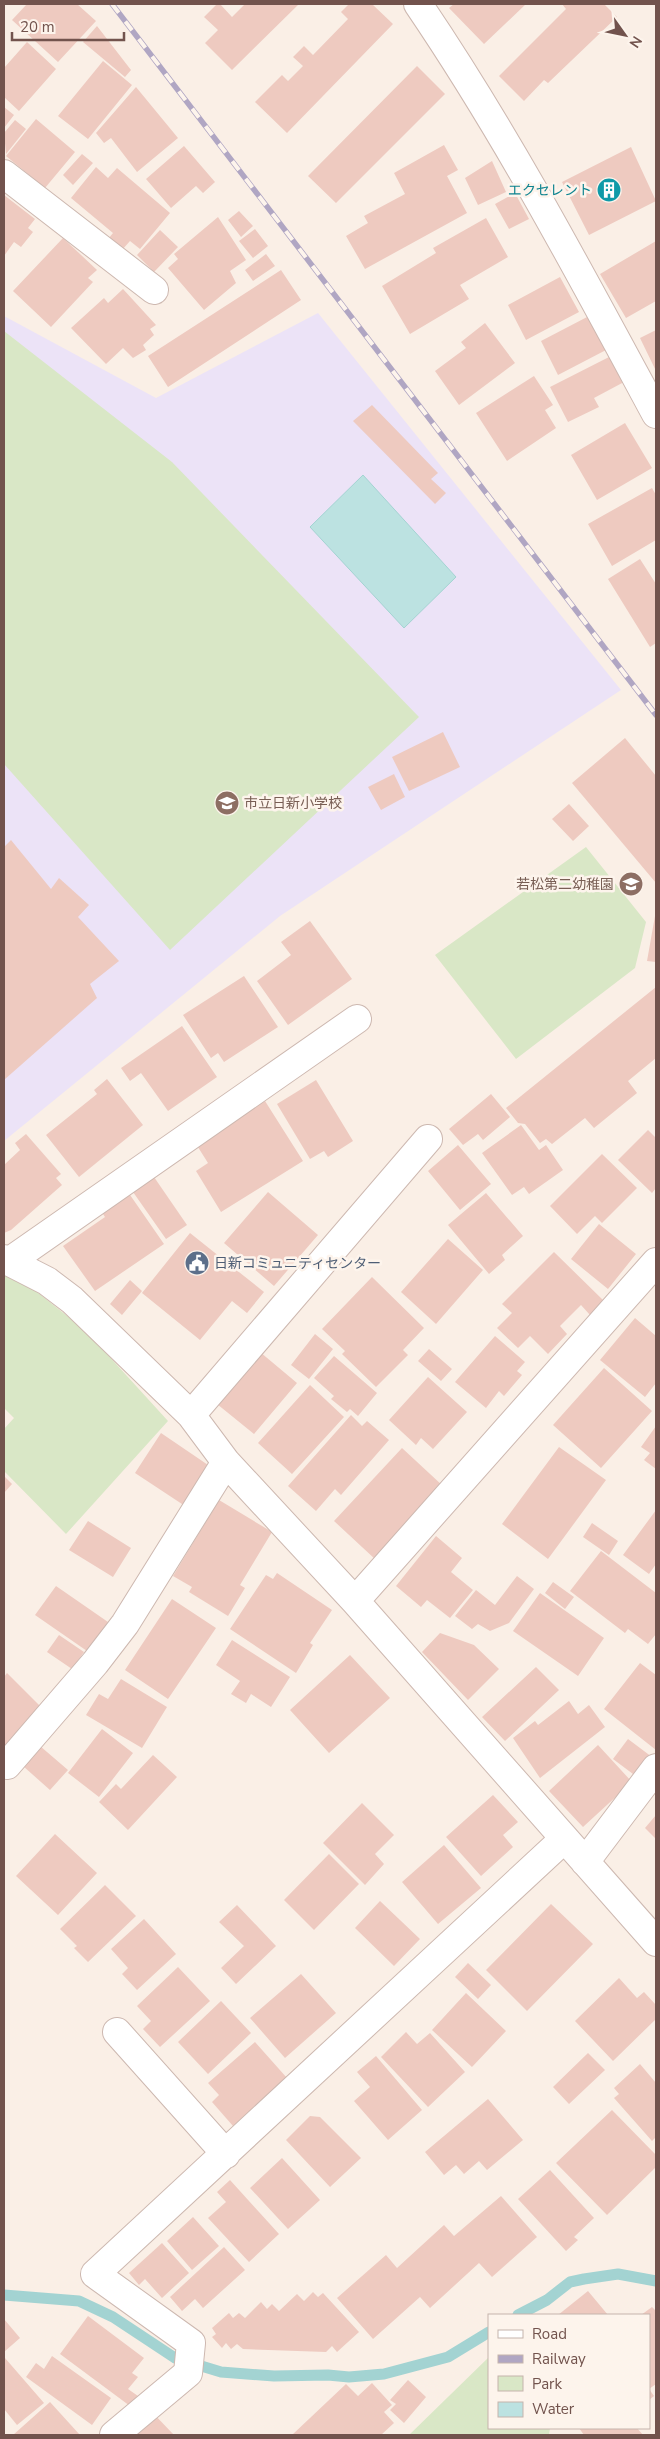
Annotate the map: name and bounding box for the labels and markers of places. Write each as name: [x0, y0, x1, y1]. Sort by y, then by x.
building icon: エクセレント: [596, 177, 622, 203]
place label: エクセレント: [508, 181, 592, 200]
school or university icon: 市立日新小学校: [214, 790, 240, 816]
place label: 市立日新小学校: [244, 794, 342, 813]
school or university icon: 若松第二幼稚園: [618, 871, 644, 897]
place label: 若松第二幼稚園: [516, 875, 614, 894]
public building icon: 日新コミュニティセンター: [184, 1250, 210, 1276]
place label: 日新コミュニティセンター: [214, 1254, 381, 1273]

